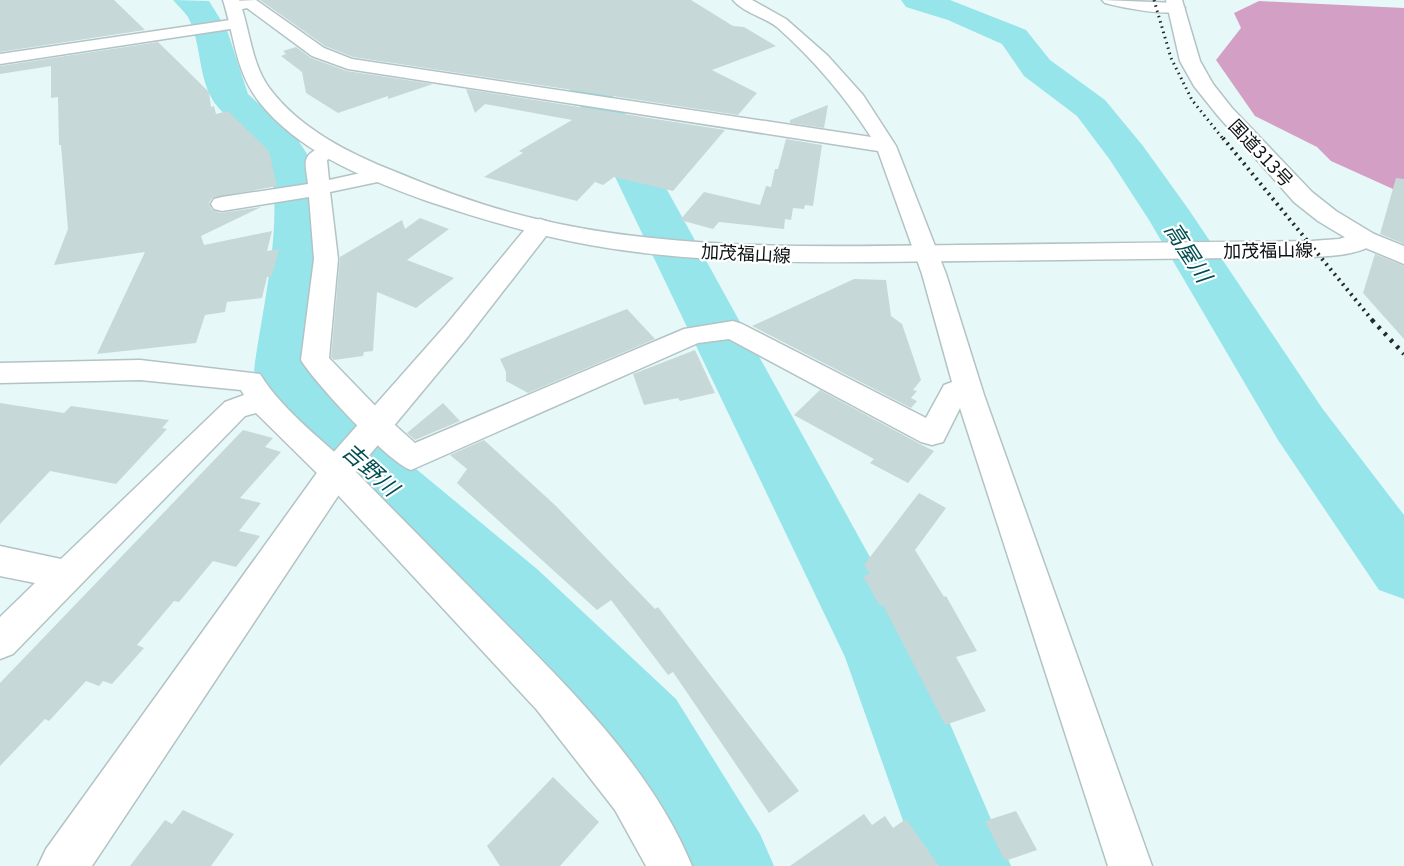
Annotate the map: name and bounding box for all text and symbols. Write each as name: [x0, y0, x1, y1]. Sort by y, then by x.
street label: 国道313号: [1224, 112, 1300, 192]
water label: 高屋川: [1159, 215, 1222, 289]
street label: 加茂福山線: [1223, 235, 1313, 263]
street label: 加茂福山線: [700, 237, 792, 267]
water label: 吉野川: [337, 434, 409, 503]

